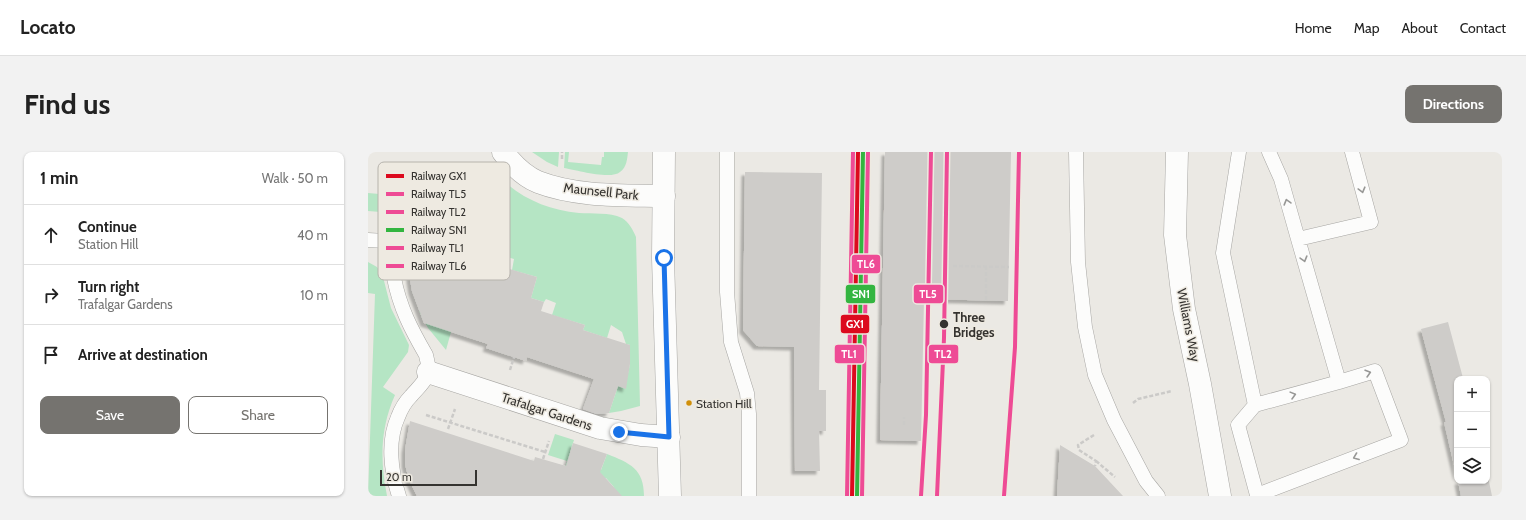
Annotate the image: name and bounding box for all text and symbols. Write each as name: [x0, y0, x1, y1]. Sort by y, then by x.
text: Locato: [20, 16, 76, 39]
text: Home: [1295, 19, 1332, 37]
text: Map: [1354, 19, 1379, 37]
text: About: [1401, 19, 1438, 37]
text: Contact: [1460, 19, 1506, 37]
button: Directions: [1405, 85, 1502, 123]
text: Find us: [24, 87, 110, 121]
legend: [378, 162, 510, 280]
text: 1 min: [40, 168, 78, 188]
text: Railway GX1: [411, 169, 466, 183]
text: Walk · 50 m: [262, 170, 328, 186]
street label: Maunsell Park: [563, 179, 639, 203]
one-way arrow: [1357, 186, 1366, 193]
text: Railway TL5: [411, 187, 466, 201]
one-way arrow: [1283, 198, 1292, 205]
text: Railway TL2: [411, 205, 466, 219]
text: Continue: [78, 218, 137, 236]
text: Railway SN1: [411, 223, 467, 237]
icon: ahead: [40, 224, 62, 246]
text: 40 m: [297, 227, 328, 243]
text: Station Hill: [78, 236, 138, 252]
text: Railway TL1: [411, 241, 464, 255]
route start: [655, 249, 673, 267]
line badge: TL6: [851, 254, 881, 274]
one-way arrow: [1299, 256, 1307, 262]
text: TL6: [857, 257, 875, 271]
text: Railway TL6: [411, 259, 466, 273]
text: Turn right: [78, 278, 139, 296]
icon: right: [40, 284, 62, 306]
line badge: SN1: [845, 284, 876, 304]
line badge: TL5: [913, 284, 944, 304]
text: 10 m: [300, 287, 328, 303]
text: SN1: [852, 287, 870, 301]
text: TL5: [919, 287, 937, 301]
street label: Williams Way: [1174, 287, 1204, 363]
text: Trafalgar Gardens: [78, 296, 173, 312]
place label: Three Bridges: [953, 309, 995, 340]
line badge: GX1: [840, 314, 870, 334]
text: GX1: [846, 317, 864, 331]
marker: Three Bridges: [938, 318, 950, 330]
icon: arrive: [40, 344, 62, 366]
line badge: TL1: [834, 344, 865, 364]
line badge: TL2: [928, 344, 959, 364]
text: Arrive at destination: [78, 346, 208, 364]
text: TL1: [841, 347, 857, 361]
text: TL2: [934, 347, 952, 361]
one-way arrow: [1365, 369, 1372, 378]
map controls: [1454, 376, 1490, 484]
button: +: [1454, 376, 1490, 412]
street label: Trafalgar Gardens: [499, 389, 595, 433]
one-way arrow: [1289, 391, 1296, 400]
button: Save: [40, 396, 180, 434]
button: Share: [188, 396, 328, 434]
place label: Station Hill: [696, 396, 752, 411]
marker: Station Hill: [684, 398, 694, 408]
button: −: [1454, 412, 1490, 448]
route end: [610, 423, 628, 441]
button: layers: [1454, 448, 1490, 484]
one-way arrow: [1352, 453, 1359, 461]
scale bar: [380, 468, 477, 487]
text: 20 m: [386, 470, 412, 484]

